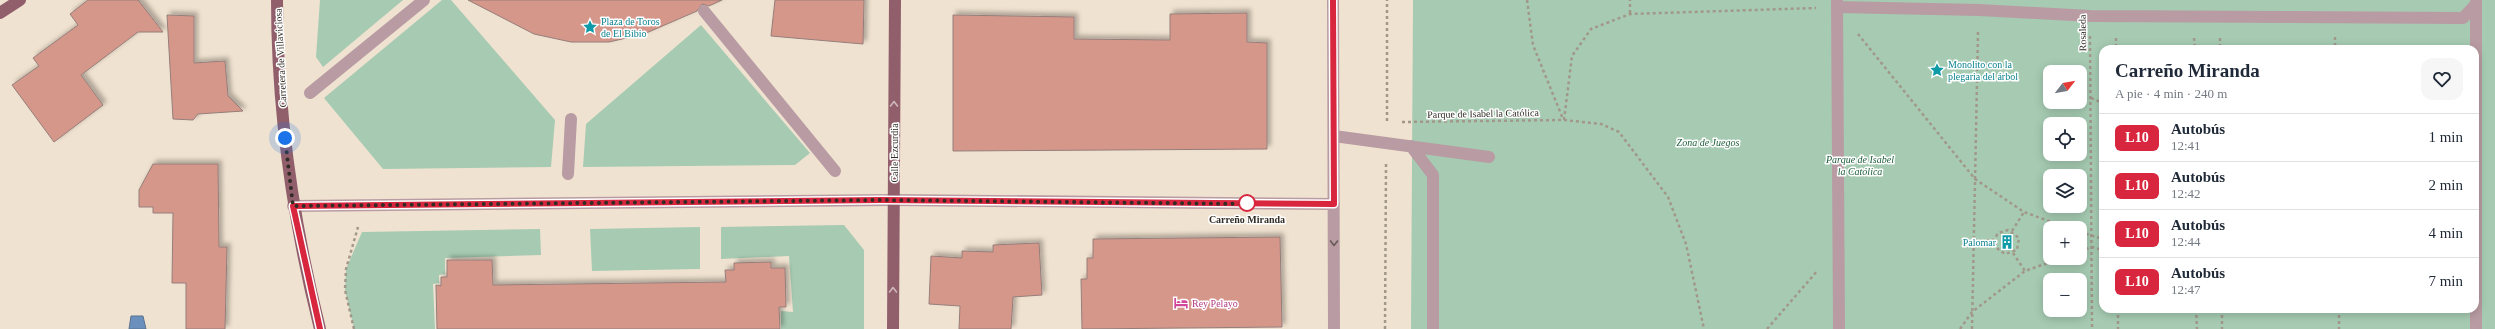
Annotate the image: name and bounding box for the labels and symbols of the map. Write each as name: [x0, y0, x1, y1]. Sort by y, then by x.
street label: Carretera de Villaviciosa: [272, 8, 289, 108]
street label: Rosaleda: [2077, 14, 2088, 51]
place label: Plaza de Toros de El Bibio: [601, 16, 660, 39]
place icon: Plaza de Toros de El Bibio: [582, 19, 598, 35]
place label: Monolito con la plegaria del árbol: [1948, 59, 2018, 82]
place icon: Monolito con la plegaria del árbol: [1929, 62, 1945, 78]
north arrow: [2043, 65, 2087, 109]
one-way arrow: [890, 101, 898, 107]
street label: Parque de Isabel la Católica: [1427, 107, 1539, 120]
street label: Calle Ezcurdia: [889, 123, 900, 183]
your location: [275, 128, 295, 148]
park label: Zona de Juegos: [1677, 137, 1739, 148]
park label: Parque de Isabel la Católica: [1825, 154, 1894, 177]
marker: Carreño Miranda: [1238, 194, 1256, 212]
place label: Carreño Miranda: [1209, 214, 1285, 225]
building icon: Palomar: [1999, 234, 2015, 250]
place label: Palomar: [1963, 237, 1997, 248]
one-way arrow: [1330, 240, 1338, 246]
one-way arrow: [889, 287, 897, 293]
hotel icon: Rey Pelayo: [1173, 295, 1189, 311]
place label: Rey Pelayo: [1192, 298, 1238, 309]

